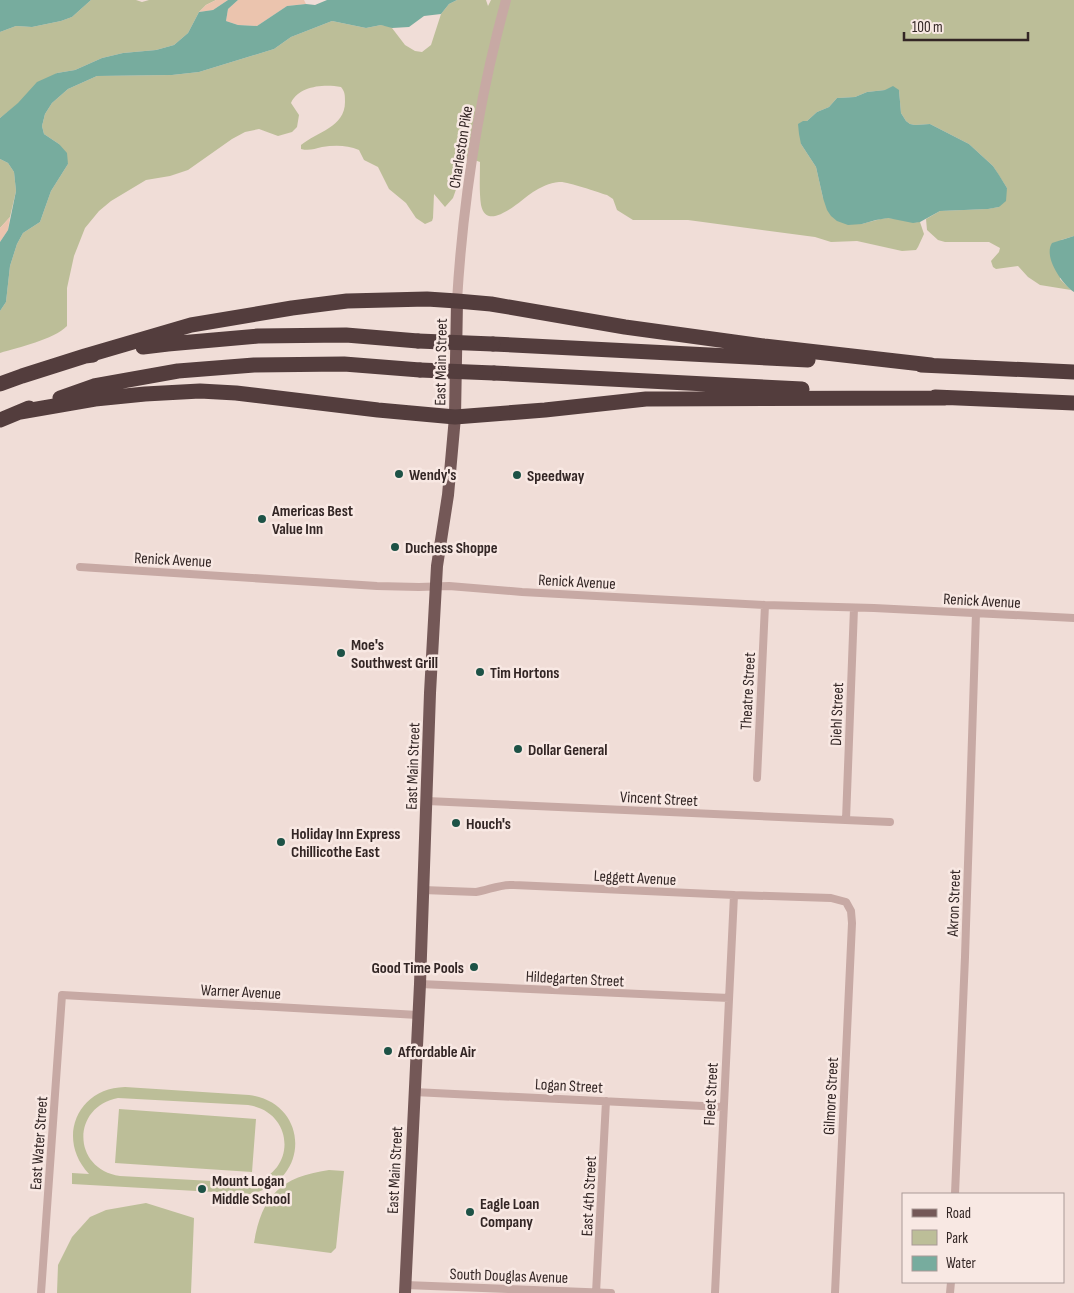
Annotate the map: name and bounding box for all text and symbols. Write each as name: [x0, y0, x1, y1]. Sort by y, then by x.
scale bar: [904, 10, 1028, 42]
text: 100 m: [912, 18, 943, 37]
street label: Charleston Pike: [446, 105, 477, 190]
street label: East Main Street: [431, 318, 452, 406]
place label: Wendy's: [409, 466, 456, 485]
place label: Speedway: [527, 467, 585, 486]
marker: Wendy's: [393, 468, 405, 480]
marker: Speedway: [511, 469, 523, 481]
place label: Americas Best Value Inn: [271, 502, 353, 539]
marker: Americas Best Value Inn: [256, 513, 268, 525]
place label: Duchess Shoppe: [405, 539, 498, 558]
marker: Duchess Shoppe: [389, 541, 401, 553]
street label: Renick Avenue: [134, 549, 212, 572]
street label: Renick Avenue: [538, 571, 616, 594]
street label: Renick Avenue: [943, 590, 1021, 613]
place label: Moe's Southwest Grill: [351, 636, 438, 673]
marker: Moe's Southwest Grill: [335, 647, 347, 659]
street label: Theatre Street: [737, 652, 760, 730]
place label: Tim Hortons: [490, 664, 559, 683]
marker: Tim Hortons: [474, 666, 486, 678]
street label: Diehl Street: [827, 682, 848, 746]
street label: East Main Street: [402, 722, 425, 810]
place label: Dollar General: [528, 741, 607, 760]
marker: Dollar General: [512, 743, 524, 755]
street label: Vincent Street: [620, 788, 698, 811]
place label: Houch's: [466, 815, 511, 834]
marker: Houch's: [450, 817, 462, 829]
place label: Holiday Inn Express Chillicothe East: [291, 825, 400, 862]
marker: Holiday Inn Express Chillicothe East: [275, 836, 287, 848]
street label: Leggett Avenue: [593, 867, 677, 890]
street label: Akron Street: [944, 869, 965, 938]
place label: Good Time Pools: [371, 959, 464, 978]
marker: Good Time Pools: [468, 961, 480, 973]
street label: Hildegarten Street: [525, 967, 625, 992]
street label: Warner Avenue: [200, 981, 282, 1004]
place label: Affordable Air: [397, 1043, 476, 1062]
marker: Affordable Air: [382, 1045, 394, 1057]
street label: Gilmore Street: [820, 1057, 843, 1135]
street label: Fleet Street: [700, 1062, 723, 1126]
street label: Logan Street: [535, 1075, 603, 1098]
street label: East Water Street: [27, 1095, 52, 1191]
street label: East Main Street: [384, 1126, 407, 1214]
street label: East 4th Street: [578, 1155, 601, 1237]
place label: Mount Logan Middle School: [212, 1172, 290, 1209]
marker: Mount Logan Middle School: [196, 1183, 208, 1195]
legend: [902, 1193, 1064, 1283]
place label: Eagle Loan Company: [480, 1195, 540, 1232]
text: Road: [946, 1204, 971, 1223]
marker: Eagle Loan Company: [464, 1206, 476, 1218]
text: Park: [946, 1229, 968, 1248]
text: Water: [946, 1254, 977, 1273]
street label: South Douglas Avenue: [449, 1265, 569, 1288]

